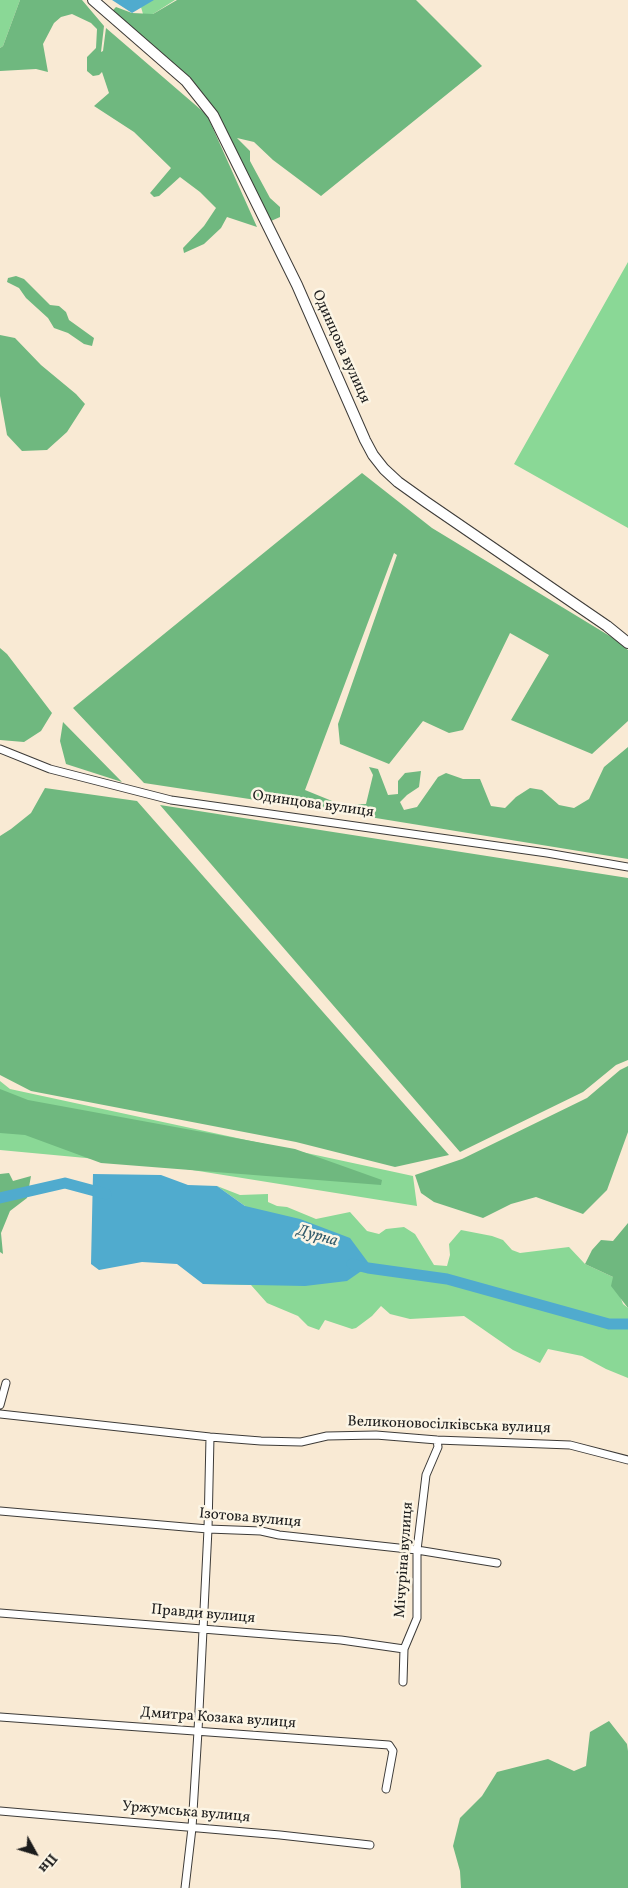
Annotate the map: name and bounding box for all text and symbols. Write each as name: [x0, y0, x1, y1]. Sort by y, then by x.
street label: Одинцова вулиця: [307, 288, 373, 406]
street label: Одинцова вулиця: [251, 788, 375, 822]
water label: Дурна: [294, 1222, 340, 1252]
street label: Великоновосілківська вулиця: [347, 1413, 551, 1439]
street label: Мічуріна вулиця: [392, 1501, 418, 1619]
street label: Ізотова вулиця: [198, 1506, 302, 1532]
street label: Правди вулиця: [150, 1601, 256, 1629]
street label: Дмитра Козака вулиця: [140, 1705, 296, 1733]
street label: Уржумська вулиця: [121, 1798, 251, 1828]
north arrow: [10, 1828, 60, 1878]
text: Пн: [33, 1849, 61, 1876]

